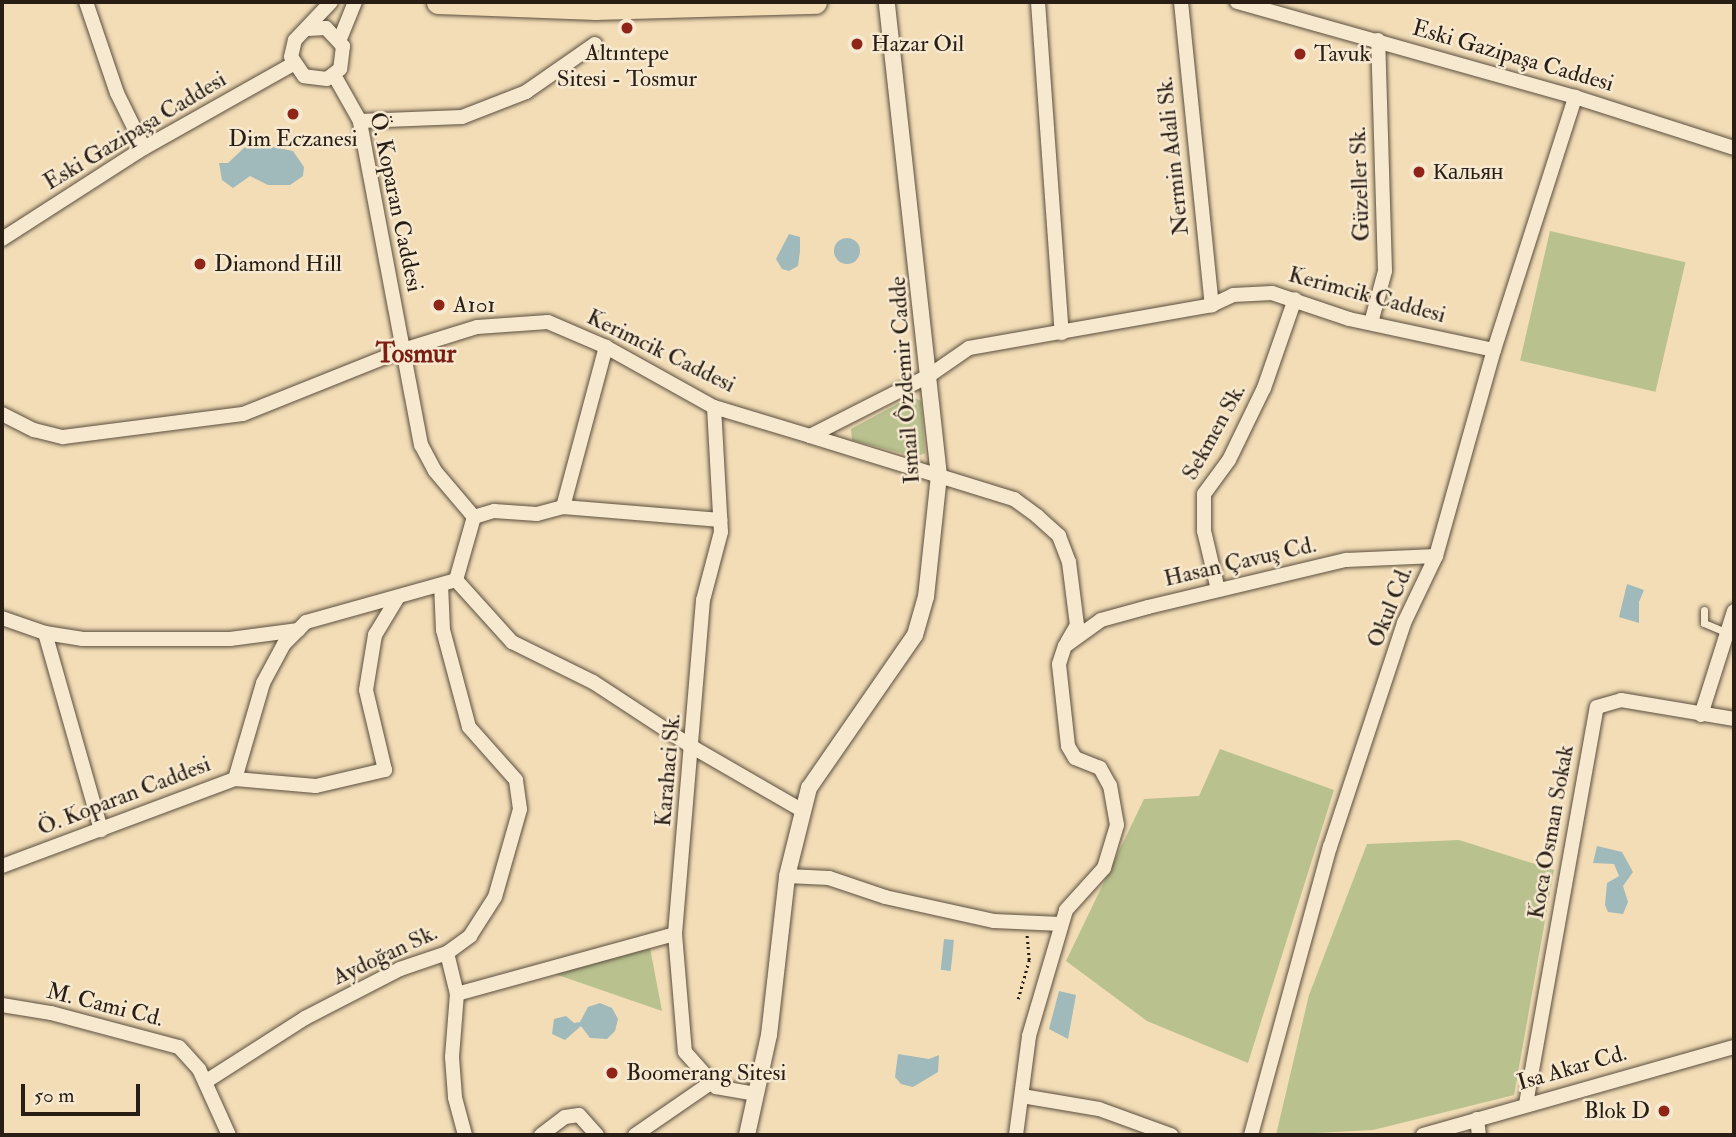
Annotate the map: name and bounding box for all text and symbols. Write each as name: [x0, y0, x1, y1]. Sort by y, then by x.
street label: Eski Gazipaşa Caddesi: [1409, 14, 1617, 98]
marker: Altıntepe Sitesi - Tosmur: [619, 20, 635, 36]
place label: Hazar Oil: [871, 30, 964, 58]
marker: Hazar Oil: [849, 36, 865, 52]
place label: Altıntepe Sitesi - Tosmur: [557, 39, 697, 93]
place label: Tavuk: [1314, 40, 1370, 68]
marker: Tavuk: [1292, 46, 1308, 62]
street label: Eski Gazipaşa Caddesi: [39, 66, 231, 196]
street label: Nermin Adali Sk.: [1151, 75, 1195, 237]
marker: Dim Eczanesi: [285, 106, 301, 122]
street label: Ö. Koparan Caddesi: [363, 110, 429, 294]
place label: Dim Eczanesi: [228, 125, 358, 153]
street label: Güzeller Sk.: [1344, 126, 1376, 242]
place label: Кальян: [1433, 158, 1503, 186]
marker: Кальян: [1411, 164, 1427, 180]
place label: Diamond Hill: [214, 250, 342, 278]
marker: Diamond Hill: [192, 256, 208, 272]
street label: Kerimcik Caddesi: [1285, 261, 1449, 329]
street label: Ismail Ôzdemir Cadde: [884, 275, 926, 485]
place label: A101: [453, 291, 496, 319]
marker: A101: [431, 297, 447, 313]
street label: Kerimcik Caddesi: [582, 303, 740, 399]
district label: Tosmur: [376, 339, 456, 371]
street label: Sekmen Sk.: [1176, 379, 1252, 485]
street label: Hasan Çavuş Cd.: [1161, 531, 1319, 593]
street label: Okul Cd.: [1361, 563, 1419, 651]
street label: Karahaci Sk.: [649, 712, 687, 828]
street label: Koca Osman Sokak: [1522, 743, 1580, 921]
street label: Ö. Koparan Caddesi: [34, 750, 214, 842]
street label: Aydoğan Sk.: [328, 919, 442, 991]
street label: M. Cami Cd.: [44, 977, 166, 1033]
street label: Isa Akar Cd.: [1514, 1039, 1630, 1097]
place label: Boomerang Sitesi: [626, 1059, 786, 1087]
marker: Boomerang Sitesi: [604, 1065, 620, 1081]
scale bar: [24, 1070, 144, 1114]
text: 50 m: [34, 1082, 75, 1109]
place label: Blok D: [1584, 1097, 1650, 1125]
marker: Blok D: [1656, 1103, 1672, 1119]

